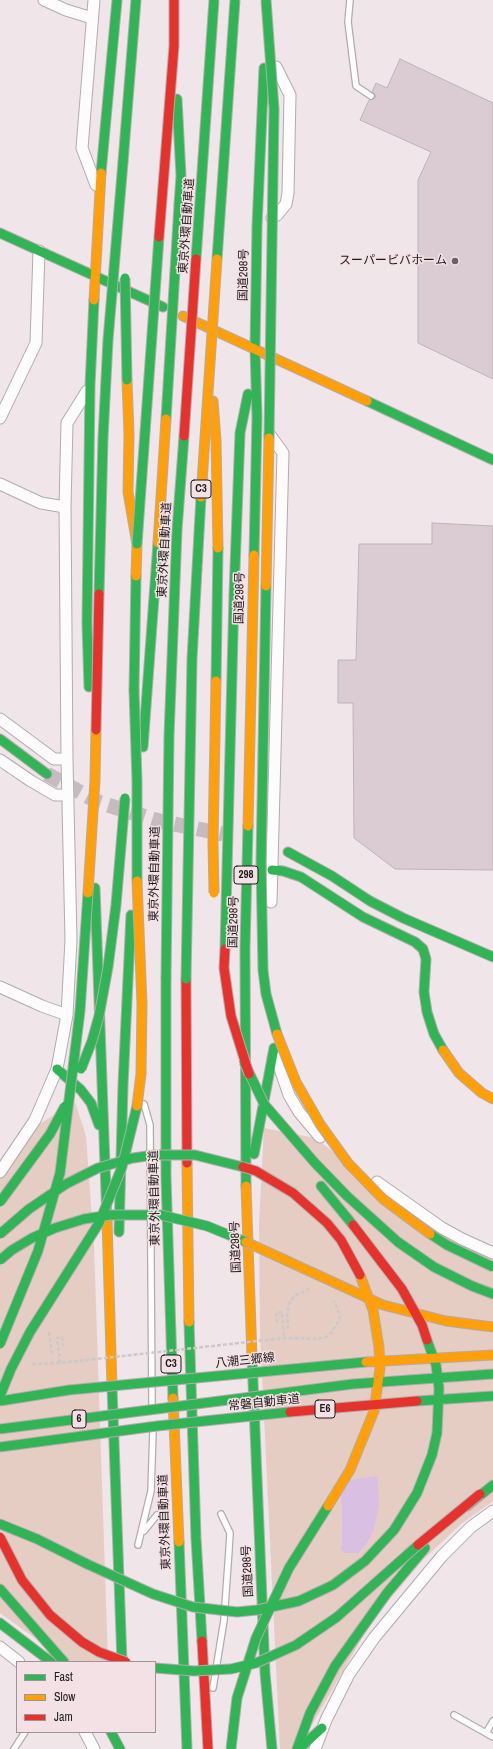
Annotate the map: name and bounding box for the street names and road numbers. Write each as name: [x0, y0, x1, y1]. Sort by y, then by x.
street label: 東京外環自動車道: [176, 178, 198, 274]
street label: 国道298号: [236, 249, 252, 301]
road number: C3: [191, 480, 211, 498]
street label: 東京外環自動車道: [155, 502, 175, 598]
street label: 国道298号: [232, 572, 248, 624]
street label: 東京外環自動車道: [147, 826, 163, 922]
road number: 298: [234, 866, 258, 884]
street label: 国道298号: [226, 896, 242, 948]
street label: 東京外環自動車道: [147, 1150, 163, 1246]
street label: 国道298号: [228, 1221, 244, 1273]
street label: 八潮三郷線: [214, 1351, 276, 1371]
road number: C3: [161, 1355, 181, 1373]
street label: 常磐自動車道: [227, 1392, 301, 1414]
road number: E6: [315, 1400, 335, 1418]
road number: 6: [72, 1410, 86, 1428]
street label: 東京外環自動車道: [156, 1474, 174, 1570]
street label: 国道298号: [239, 1544, 257, 1598]

